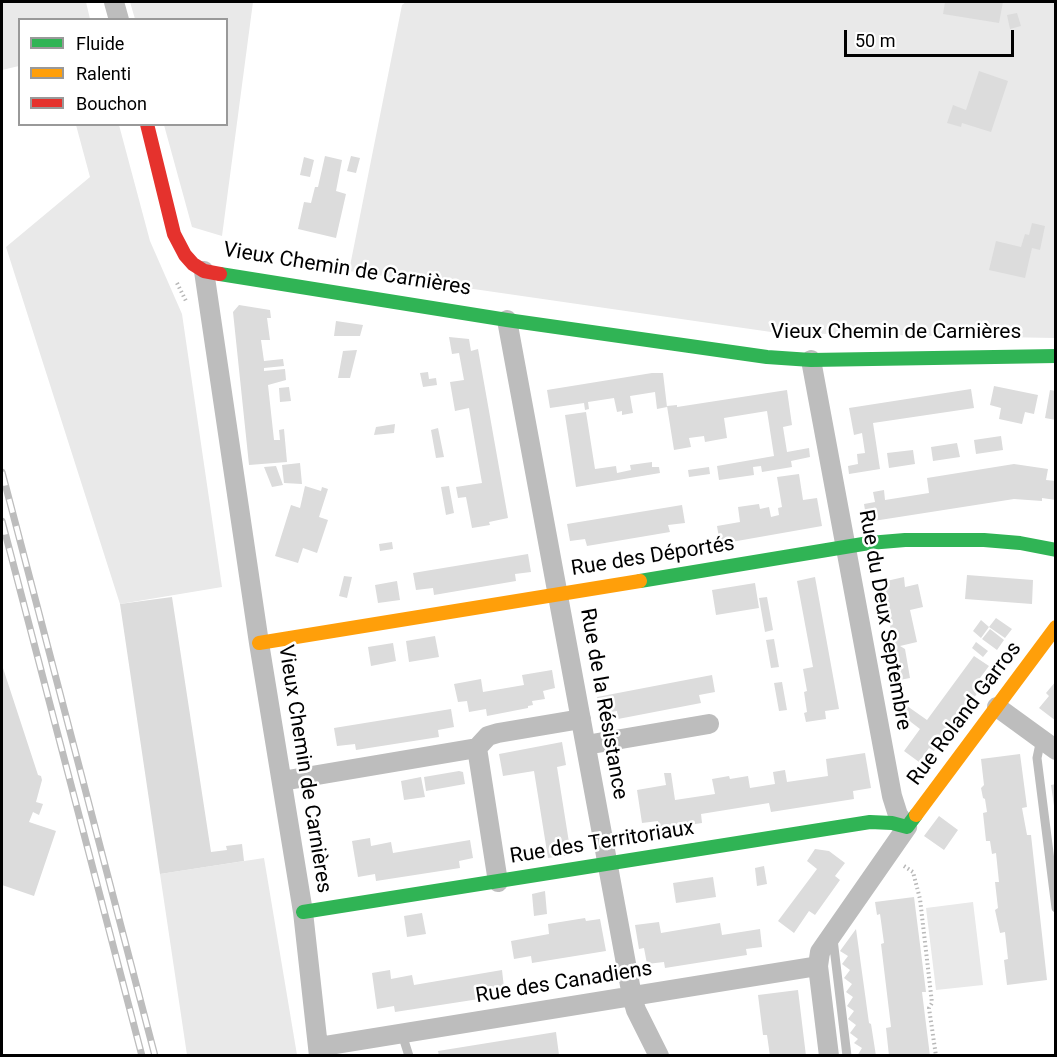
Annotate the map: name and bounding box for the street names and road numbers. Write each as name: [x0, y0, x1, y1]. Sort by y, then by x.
street label: Vieux Chemin de Carnières: [221, 238, 473, 302]
street label: Vieux Chemin de Carnières: [771, 320, 1021, 346]
street label: Rue du Deux Septembre: [852, 508, 916, 732]
street label: Rue des Déportés: [570, 532, 736, 582]
street label: Rue de la Résistance: [574, 606, 632, 802]
street label: Rue Roland Garros: [903, 637, 1027, 791]
street label: Vieux Chemin de Carnières: [272, 643, 336, 895]
street label: Rue des Territoriaux: [508, 816, 696, 870]
street label: Rue des Canadiens: [474, 957, 654, 1009]

